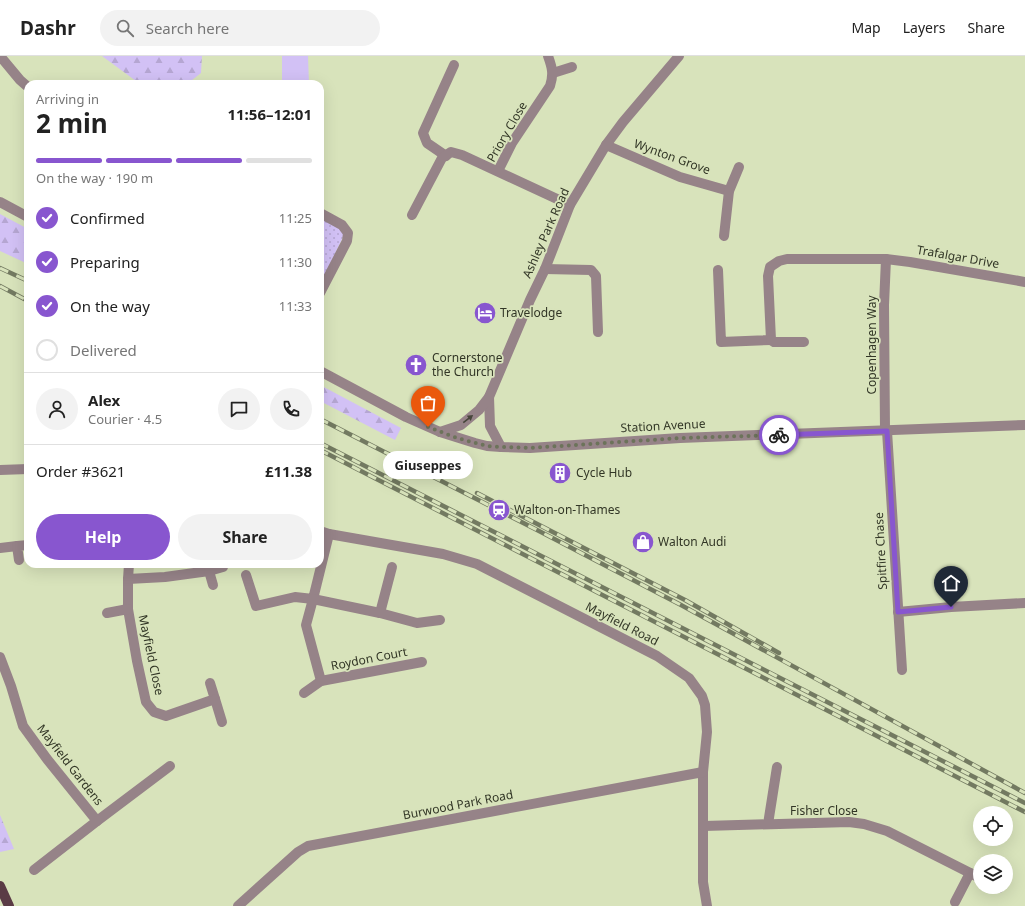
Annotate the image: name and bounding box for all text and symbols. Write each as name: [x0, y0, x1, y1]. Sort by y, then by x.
search box: [100, 10, 380, 46]
text: Dashr: [20, 15, 76, 41]
icon: search: [114, 17, 136, 39]
text: Search here: [146, 18, 229, 38]
text: Map: [852, 18, 881, 37]
text: Layers: [903, 18, 945, 37]
text: Share: [967, 18, 1005, 37]
text: Arriving in: [36, 90, 99, 108]
street label: Priory Close: [482, 98, 531, 165]
text: 11:56–12:01: [227, 104, 312, 124]
text: 2 min: [36, 105, 108, 141]
street label: Wynton Grove: [632, 135, 713, 178]
text: On the way · 190 m: [36, 169, 153, 187]
street label: Ashley Park Road: [518, 185, 573, 281]
icon: check: [36, 207, 58, 229]
text: Confirmed: [70, 208, 145, 228]
text: 11:25: [279, 209, 312, 227]
street label: Trafalgar Drive: [916, 241, 1001, 272]
icon: check: [36, 251, 58, 273]
text: Preparing: [70, 252, 140, 272]
text: 11:30: [279, 253, 312, 271]
icon: check: [36, 295, 58, 317]
street label: Copenhagen Way: [863, 295, 880, 395]
text: On the way: [70, 296, 150, 316]
text: 11:33: [279, 297, 312, 315]
hotel icon: Travelodge: [472, 300, 498, 326]
place label: Travelodge: [500, 304, 563, 321]
text: Delivered: [70, 340, 137, 360]
place label: Cornerstone the Church: [432, 349, 503, 380]
church icon: Cornerstone the Church: [403, 352, 429, 378]
pin: [411, 386, 445, 427]
button: person: [36, 388, 78, 430]
button: chat: [218, 388, 260, 430]
button: phone: [270, 388, 312, 430]
text: Alex: [88, 390, 120, 410]
icon: bag: [417, 392, 439, 414]
text: Courier · 4.5: [88, 410, 162, 428]
one-way arrow: [462, 415, 473, 424]
street label: Station Avenue: [620, 415, 706, 436]
courier: [759, 415, 799, 455]
icon: bike: [768, 424, 790, 446]
callout: Giuseppes: [383, 451, 473, 479]
text: Giuseppes: [395, 456, 461, 474]
building icon: Cycle Hub: [547, 460, 573, 486]
text: Order #3621: [36, 461, 125, 481]
text: £11.38: [265, 461, 312, 481]
place label: Cycle Hub: [576, 464, 632, 481]
station icon: Walton-on-Thames: [486, 497, 512, 523]
place label: Walton-on-Thames: [514, 501, 620, 518]
street label: Spitfire Chase: [870, 512, 891, 590]
button: Help: [36, 514, 170, 560]
button: Share: [178, 514, 312, 560]
shop icon: Walton Audi: [630, 529, 656, 555]
place label: Walton Audi: [658, 533, 726, 550]
pin: [934, 566, 968, 607]
icon: home: [940, 572, 962, 594]
street label: Mayfield Road: [583, 598, 662, 649]
street label: Mayfield Close: [135, 613, 168, 697]
street label: Roydon Court: [329, 643, 409, 674]
street label: Mayfield Gardens: [33, 721, 108, 809]
street label: Burwood Park Road: [401, 785, 514, 824]
street label: Fisher Close: [790, 802, 858, 819]
map controls: [973, 806, 1013, 894]
button: locate: [973, 806, 1013, 846]
button: layers: [973, 854, 1013, 894]

